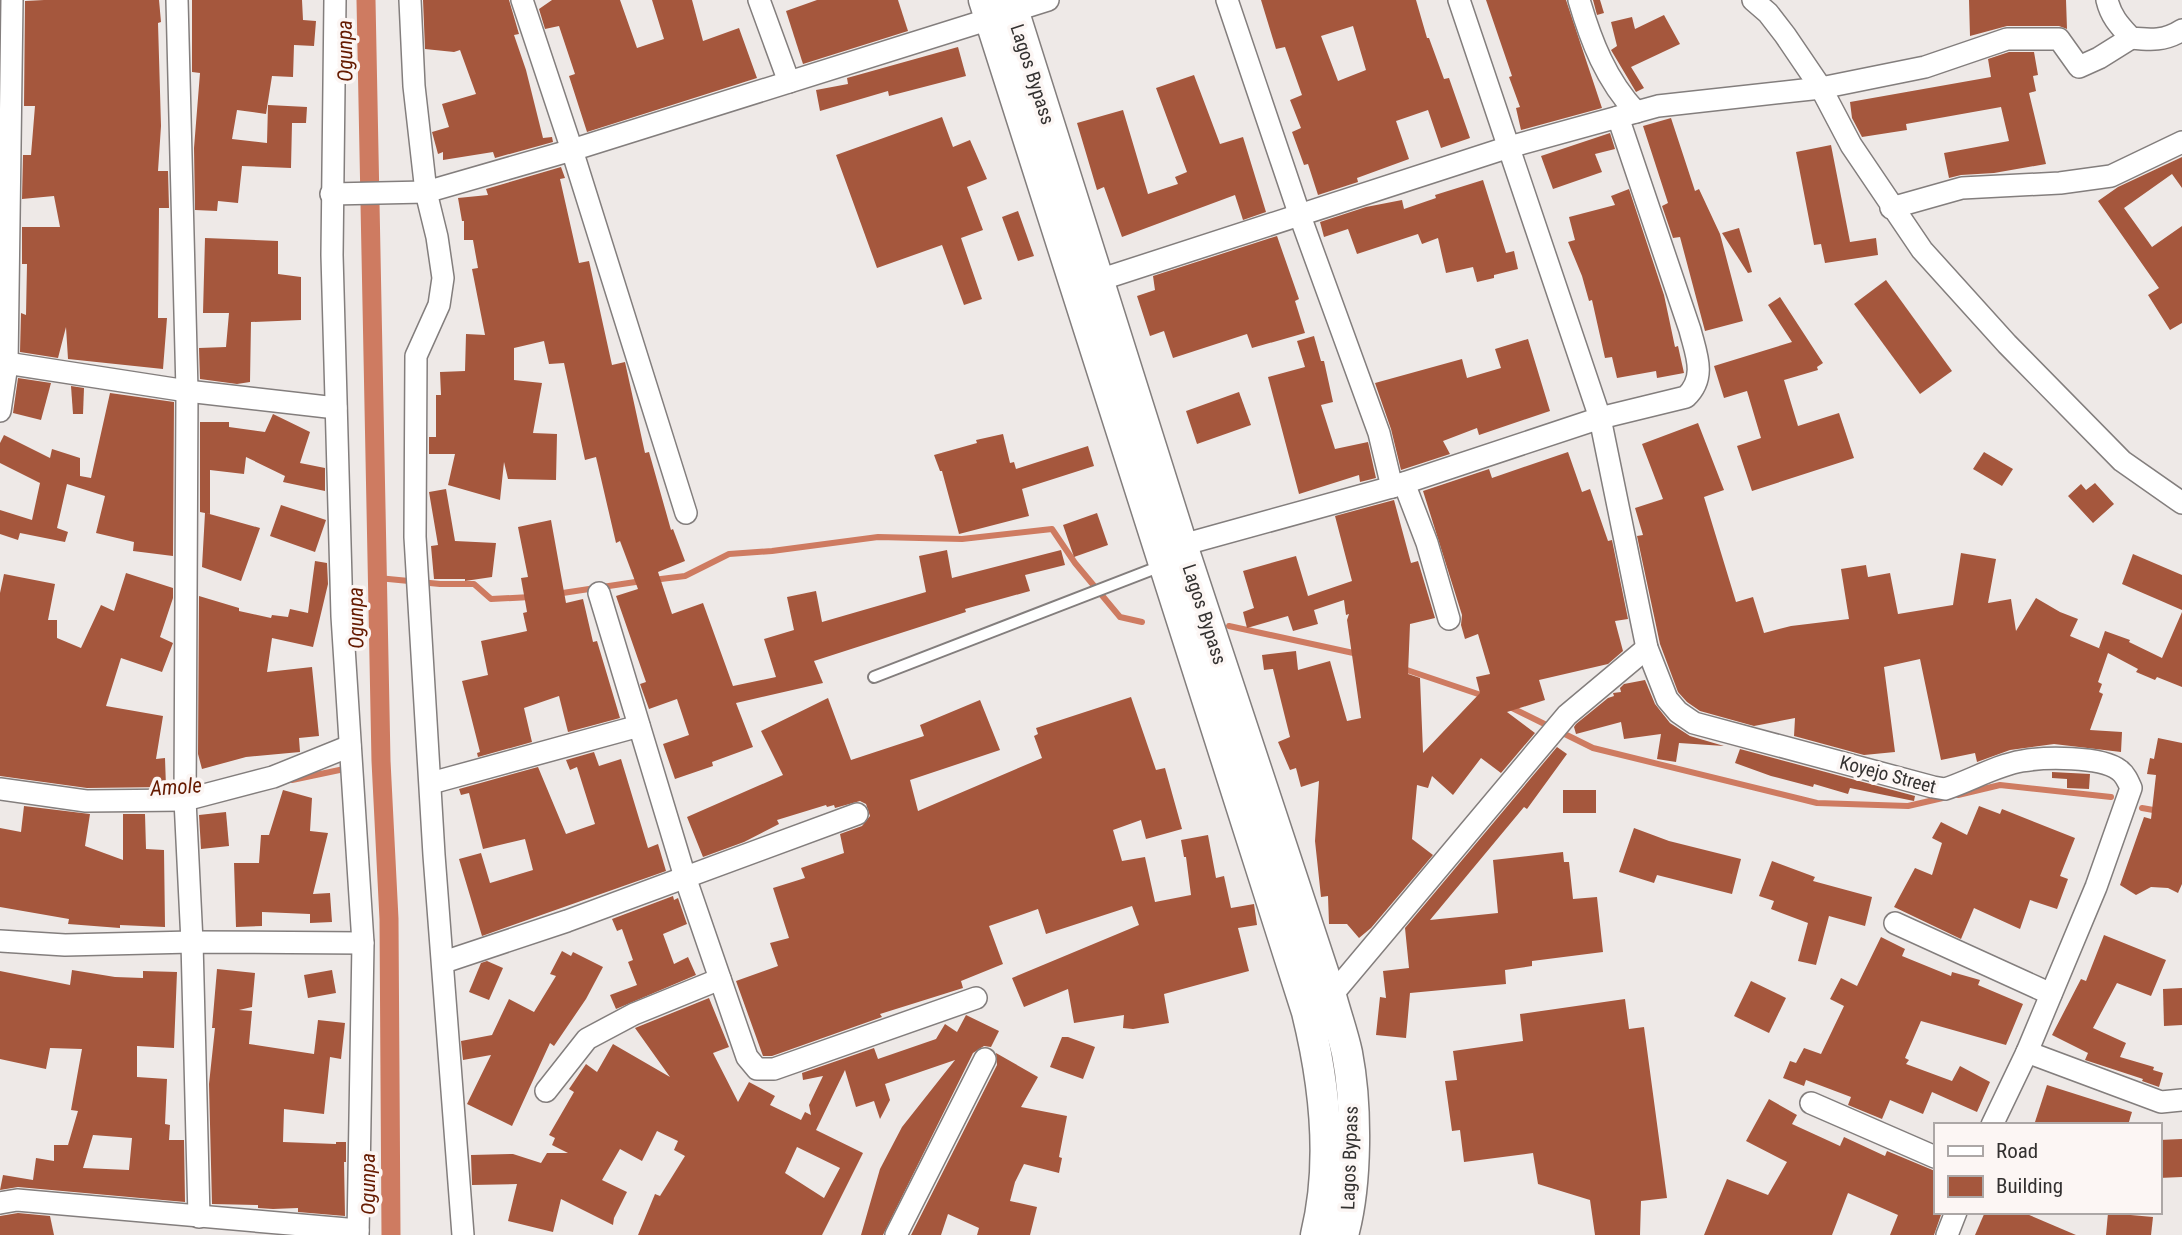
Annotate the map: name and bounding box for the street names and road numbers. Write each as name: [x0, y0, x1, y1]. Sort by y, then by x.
street label: Lagos Bypass: [1005, 21, 1060, 127]
street label: Lagos Bypass: [1177, 561, 1232, 667]
street label: Koyejo Street: [1837, 751, 1939, 798]
street label: Lagos Bypass: [1336, 1106, 1363, 1210]

